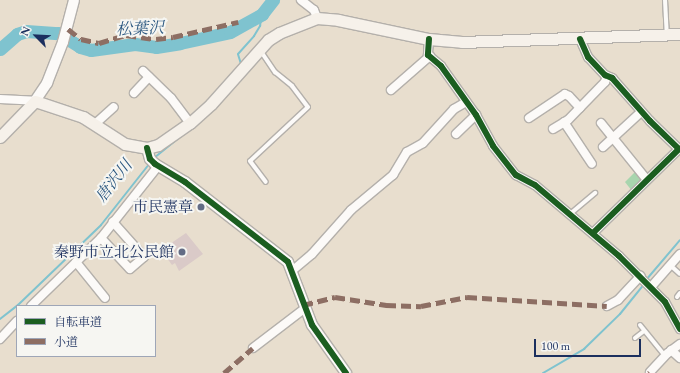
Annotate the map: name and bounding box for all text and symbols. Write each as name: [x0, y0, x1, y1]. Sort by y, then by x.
north arrow: [16, 16, 56, 56]
water label: 松葉沢: [116, 18, 164, 40]
text: N: [17, 24, 33, 38]
water label: 唐沢川: [92, 156, 136, 206]
place label: 市民憲章: [133, 198, 193, 216]
marker: 市民憲章: [196, 202, 206, 212]
place label: 秦野市立北公民館: [54, 243, 174, 261]
marker: 秦野市立北公民館: [177, 247, 187, 257]
legend: [16, 305, 156, 357]
text: 自転車道: [54, 314, 102, 330]
scale bar: [536, 331, 643, 357]
text: 小道: [54, 334, 78, 350]
text: 100 m: [541, 338, 570, 354]

